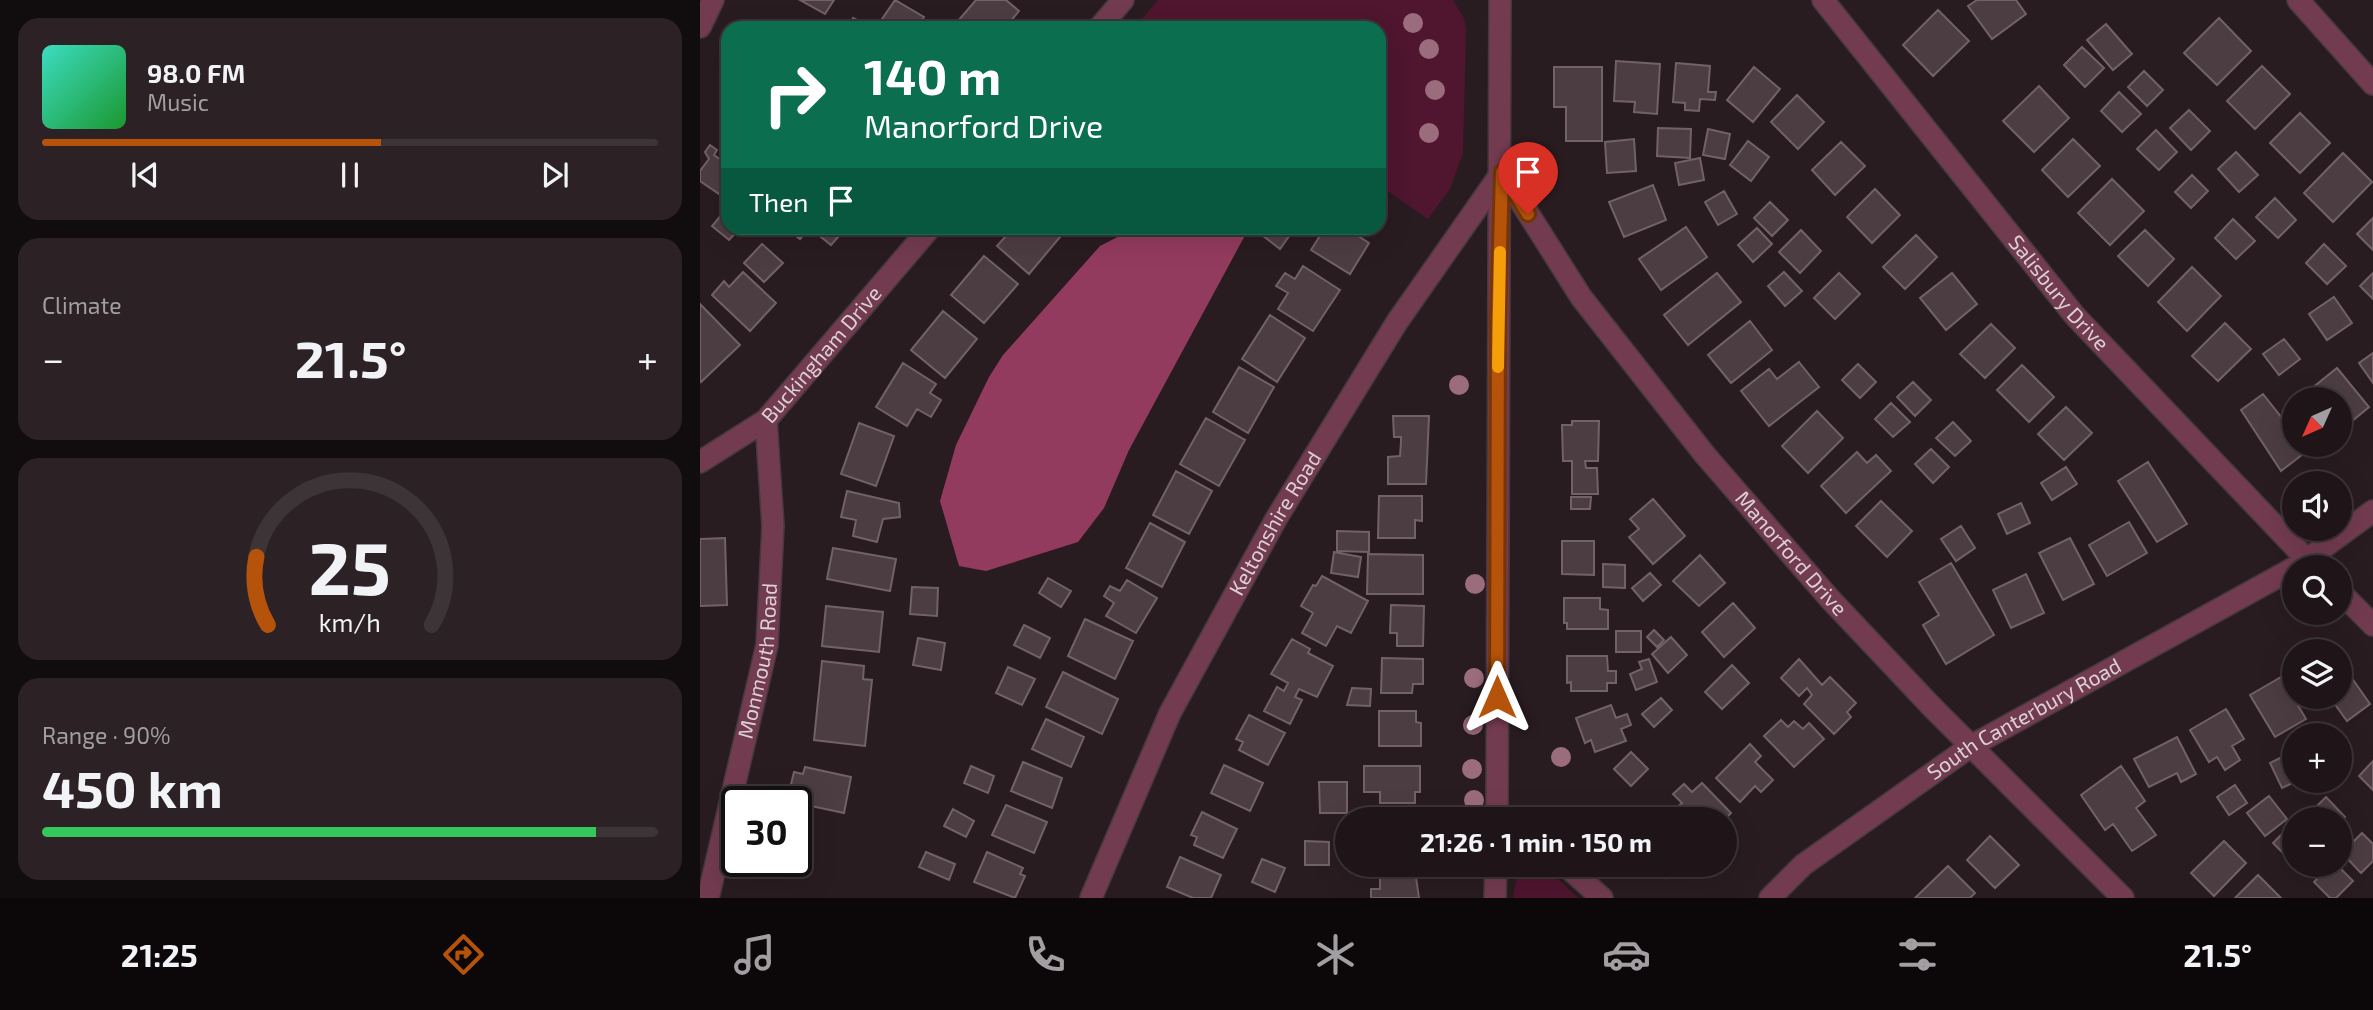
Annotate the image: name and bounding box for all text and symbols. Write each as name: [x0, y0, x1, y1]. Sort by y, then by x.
text: 140 m: [864, 46, 1001, 105]
icon: right: [749, 49, 840, 140]
text: 98.0 FM: [147, 57, 245, 88]
text: Music: [147, 88, 209, 116]
text: Manorford Drive: [864, 106, 1103, 144]
pin: [1498, 142, 1558, 214]
icon: arrive: [1509, 153, 1547, 191]
icon: previous: [126, 156, 164, 194]
icon: pause: [331, 156, 369, 194]
icon: next: [536, 156, 574, 194]
icon: arrive: [822, 182, 860, 220]
text: Then: [749, 186, 808, 217]
street label: Salisbury Drive: [2004, 229, 2115, 355]
street label: Buckingham Drive: [755, 280, 886, 427]
text: Climate: [42, 291, 122, 319]
text: 21.5°: [295, 326, 407, 388]
text: −: [42, 335, 64, 381]
text: +: [637, 335, 658, 381]
north arrow: [2282, 387, 2352, 457]
map controls: [2282, 387, 2352, 877]
street label: Keltonshire Road: [1223, 446, 1326, 599]
button: sound: [2282, 471, 2352, 541]
street label: Manorford Drive: [1731, 485, 1853, 620]
text: 25: [309, 522, 391, 610]
button: search: [2282, 555, 2352, 625]
street label: Monmouth Road: [732, 582, 781, 741]
text: km/h: [319, 607, 381, 637]
button: layers: [2282, 639, 2352, 709]
street label: South Canterbury Road: [1922, 652, 2125, 784]
position arrow: [1460, 660, 1534, 734]
text: Range · 90%: [42, 721, 171, 749]
button: +: [2282, 723, 2352, 793]
text: 450 km: [42, 756, 223, 818]
speed limit sign: 30: [721, 786, 812, 877]
button: −: [2282, 807, 2352, 877]
text: 21:26 · 1 min · 150 m: [1420, 826, 1652, 857]
icon: directions: [439, 930, 488, 979]
icon: music: [730, 930, 779, 979]
icon: phone: [1021, 930, 1070, 979]
icon: climate: [1311, 930, 1360, 979]
icon: car: [1602, 930, 1651, 979]
icon: filters: [1893, 930, 1942, 979]
text: 21:25: [121, 935, 198, 973]
text: 21.5°: [2183, 935, 2252, 973]

